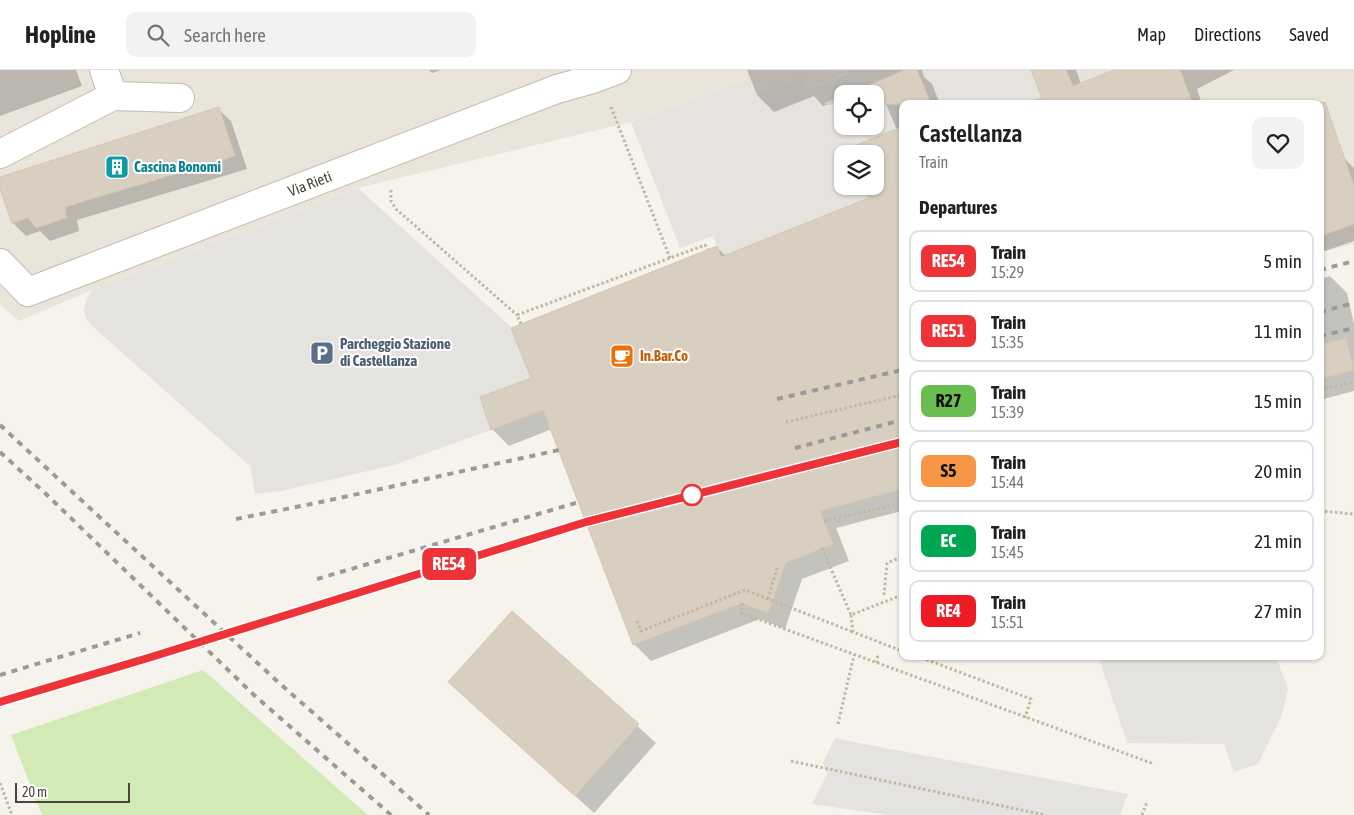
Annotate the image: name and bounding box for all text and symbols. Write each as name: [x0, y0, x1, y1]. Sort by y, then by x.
search box: [126, 12, 476, 57]
text: Hopline: [25, 21, 96, 48]
icon: search: [144, 21, 172, 49]
text: Search here: [184, 24, 266, 46]
text: Map: [1137, 24, 1166, 45]
text: Directions: [1194, 24, 1261, 45]
text: Saved: [1289, 24, 1329, 45]
map controls: [834, 85, 884, 195]
button: locate: [834, 85, 884, 135]
button: heart: [1252, 117, 1304, 169]
text: Castellanza: [919, 120, 1022, 147]
button: layers: [834, 145, 884, 195]
text: Train: [919, 153, 948, 171]
building icon: Cascina Bonomi: [104, 154, 130, 180]
place label: Cascina Bonomi: [134, 158, 221, 175]
street label: Via Rieti: [286, 167, 334, 200]
text: Departures: [919, 196, 997, 218]
text: Train: [991, 241, 1026, 263]
text: RE54: [932, 250, 965, 271]
text: 5 min: [1263, 250, 1302, 272]
text: 15:29: [991, 263, 1024, 281]
text: Train: [991, 311, 1026, 333]
text: RE51: [932, 320, 965, 341]
text: 11 min: [1254, 320, 1302, 342]
text: 15:35: [991, 333, 1024, 351]
place label: Parcheggio Stazione di Castellanza: [340, 335, 451, 369]
parking icon: Parcheggio Stazione di Castellanza: [309, 340, 335, 366]
cafe icon: In.Bar.Co: [609, 343, 635, 369]
place label: In.Bar.Co: [640, 347, 688, 364]
text: Train: [991, 381, 1026, 403]
text: R27: [936, 390, 961, 411]
text: 15 min: [1254, 390, 1302, 412]
text: 15:39: [991, 403, 1024, 421]
text: Train: [991, 451, 1026, 473]
text: S5: [940, 460, 957, 481]
text: 20 min: [1254, 460, 1302, 482]
text: 15:44: [991, 473, 1024, 491]
unlabelled marker: [681, 484, 703, 506]
text: Train: [991, 521, 1026, 543]
text: EC: [941, 530, 956, 551]
text: 21 min: [1254, 530, 1302, 552]
text: 15:45: [991, 543, 1024, 561]
line badge: RE54: [414, 548, 484, 580]
text: RE54: [432, 553, 466, 574]
text: Train: [991, 591, 1026, 613]
text: RE4: [936, 600, 961, 621]
text: 27 min: [1254, 600, 1302, 622]
text: 15:51: [991, 613, 1024, 631]
scale bar: [15, 780, 130, 803]
text: 20 m: [22, 784, 47, 800]

